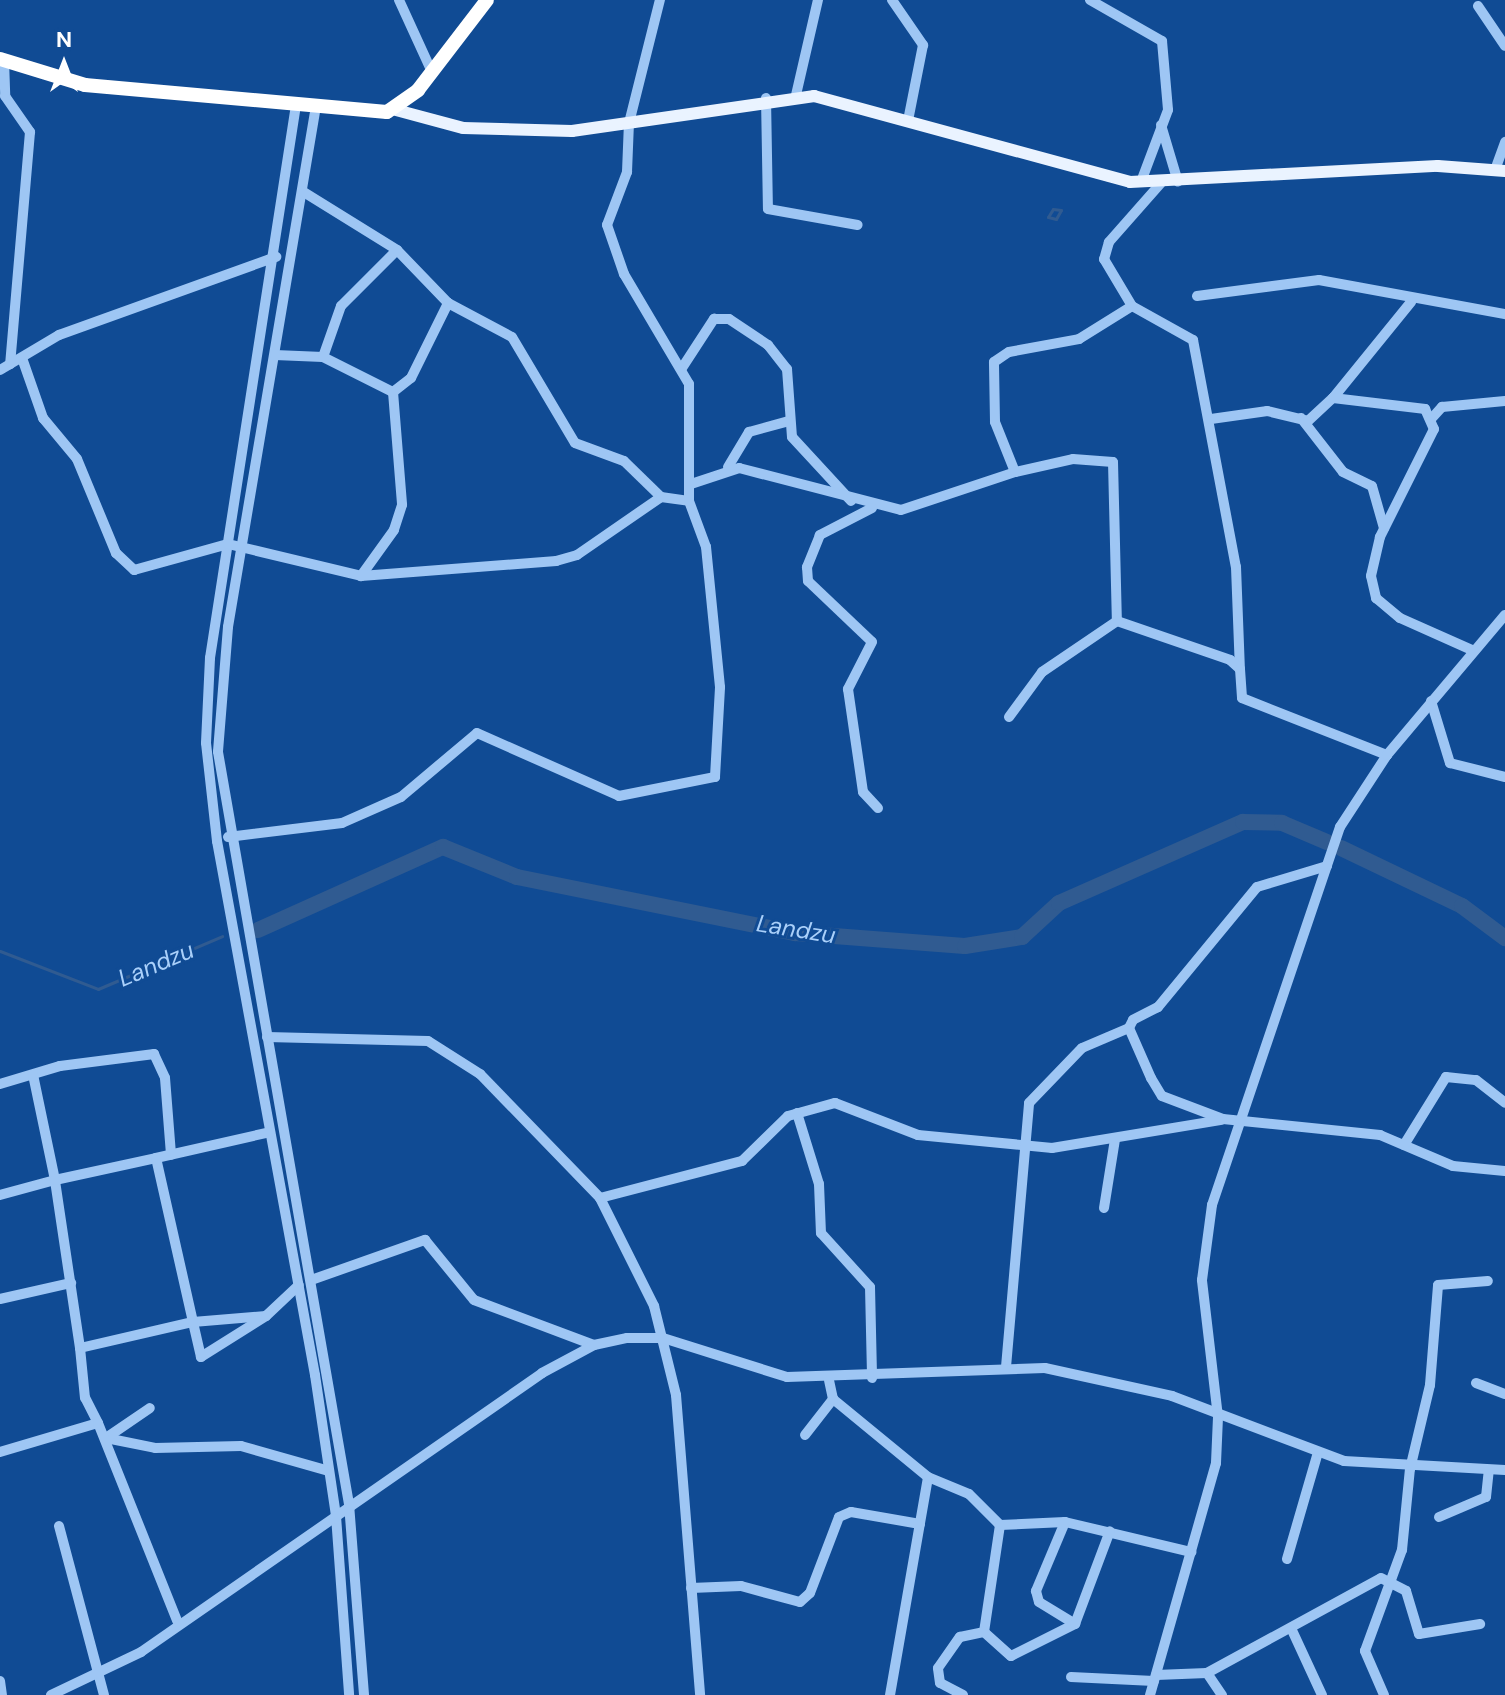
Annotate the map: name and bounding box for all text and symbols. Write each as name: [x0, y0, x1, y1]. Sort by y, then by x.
north arrow: [24, 24, 104, 104]
text: N: [56, 25, 72, 54]
water label: Landzu: [754, 909, 838, 949]
water label: Landzu: [114, 935, 198, 993]

